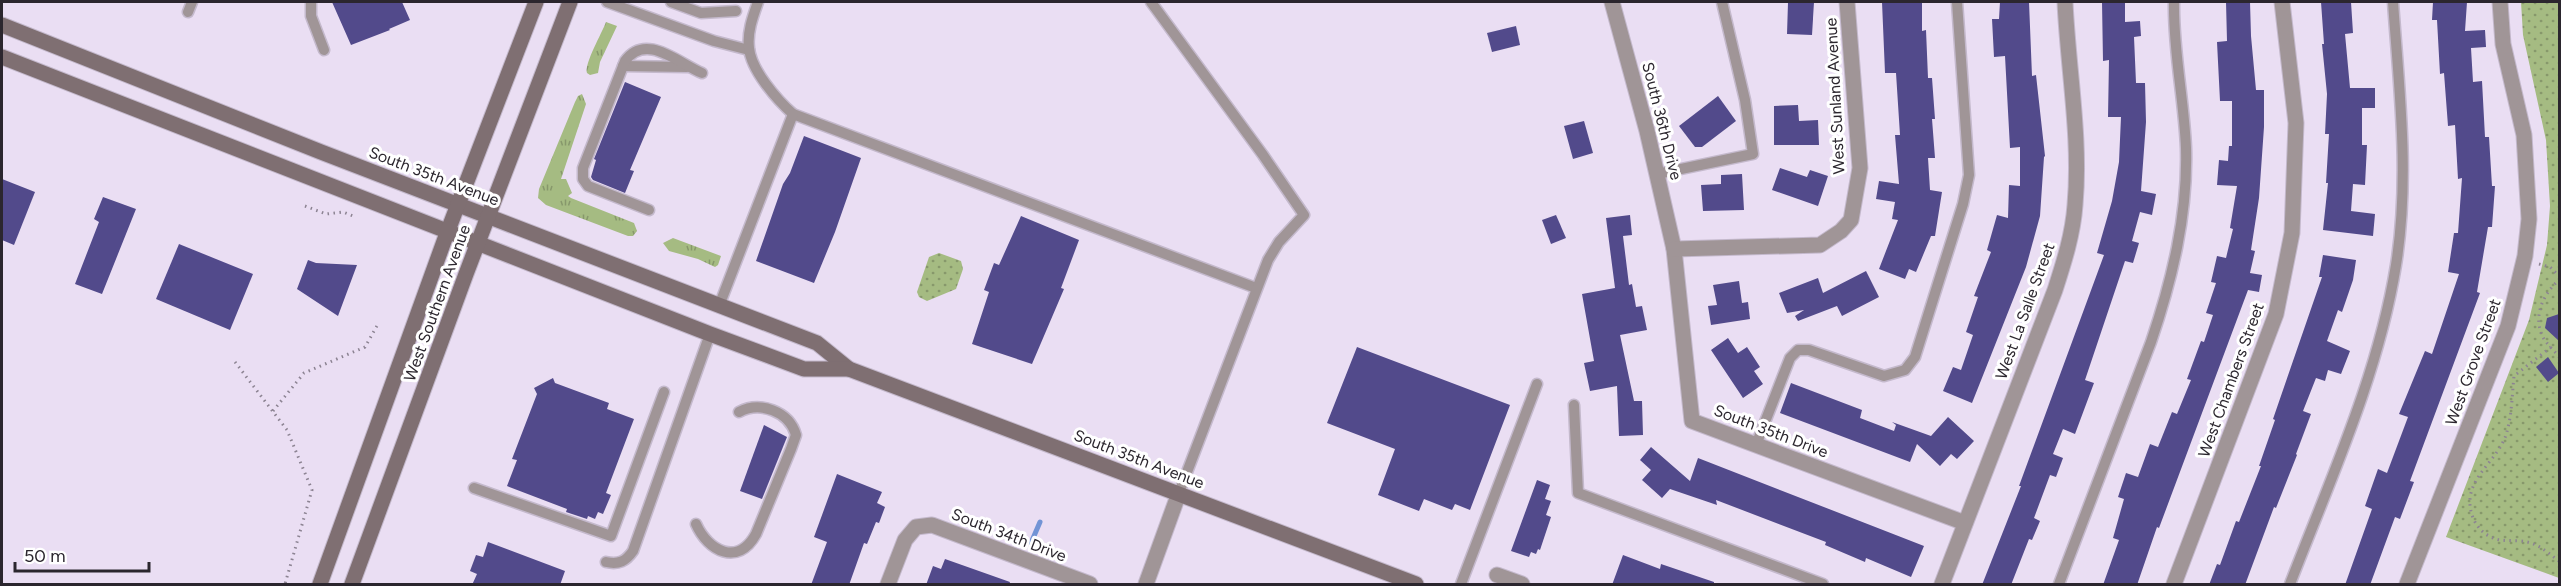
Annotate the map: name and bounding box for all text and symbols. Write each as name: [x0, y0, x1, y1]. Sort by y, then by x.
street label: West Sunland Avenue: [1821, 17, 1849, 175]
street label: South 36th Drive: [1638, 60, 1686, 182]
street label: South 35th Avenue: [366, 142, 502, 210]
street label: West Southern Avenue: [400, 222, 474, 384]
street label: West La Salle Street: [1991, 240, 2059, 382]
street label: West Grove Street: [2441, 296, 2505, 428]
street label: West Chambers Street: [2194, 300, 2268, 460]
street label: South 35th Drive: [1711, 400, 1831, 462]
street label: South 35th Avenue: [1071, 425, 1207, 493]
street label: South 34th Drive: [949, 504, 1069, 566]
scale bar: [15, 535, 148, 573]
text: 50 m: [24, 545, 66, 567]

